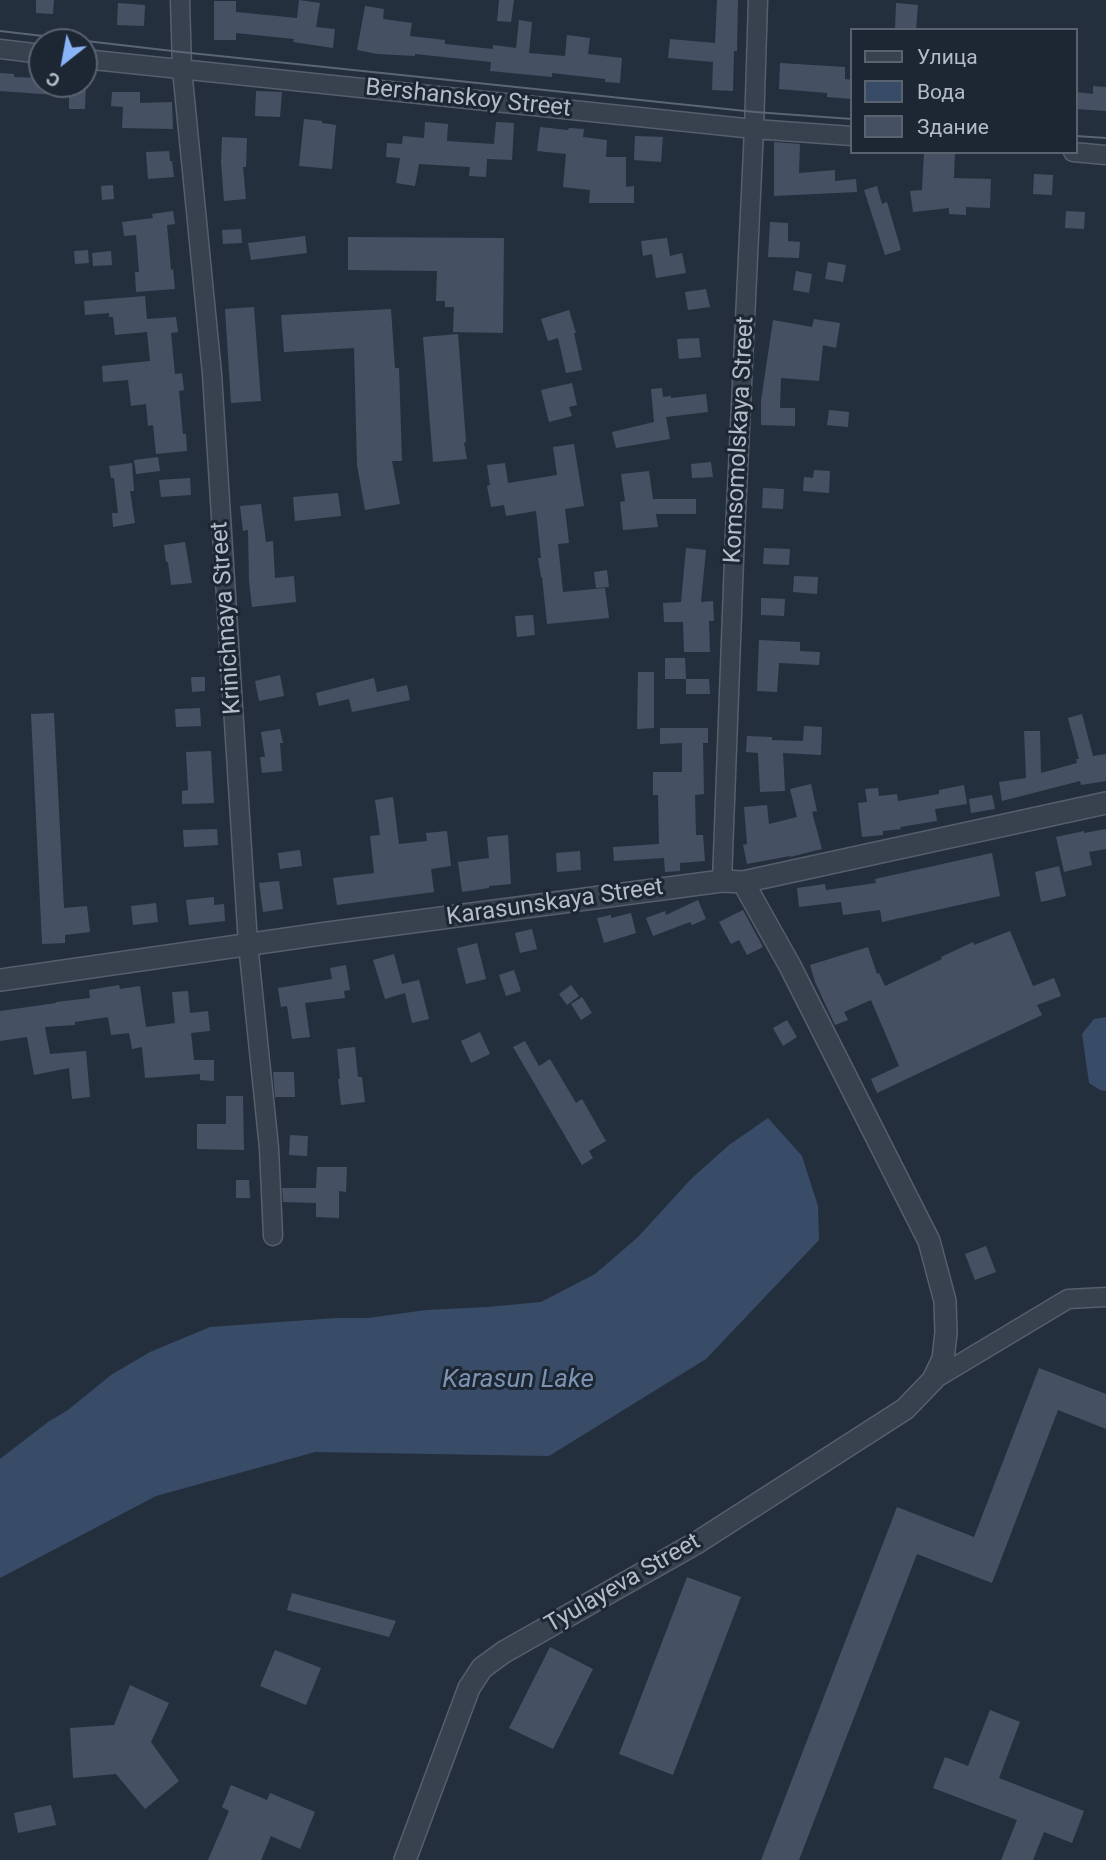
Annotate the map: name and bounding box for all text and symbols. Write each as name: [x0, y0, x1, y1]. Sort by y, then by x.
north arrow: [28, 28, 98, 98]
legend: [850, 28, 1078, 154]
text: Улица: [917, 45, 978, 69]
text: С: [42, 67, 64, 93]
street label: Bershanskoy Street: [364, 74, 572, 124]
text: Вода: [917, 80, 965, 104]
text: Здание: [917, 115, 989, 139]
street label: Komsomolskaya Street: [719, 316, 761, 564]
street label: Krinichnaya Street: [206, 520, 248, 716]
street label: Karasunskaya Street: [445, 874, 665, 932]
water label: Karasun Lake: [442, 1364, 594, 1396]
street label: Tyulayeva Street: [540, 1528, 706, 1640]

